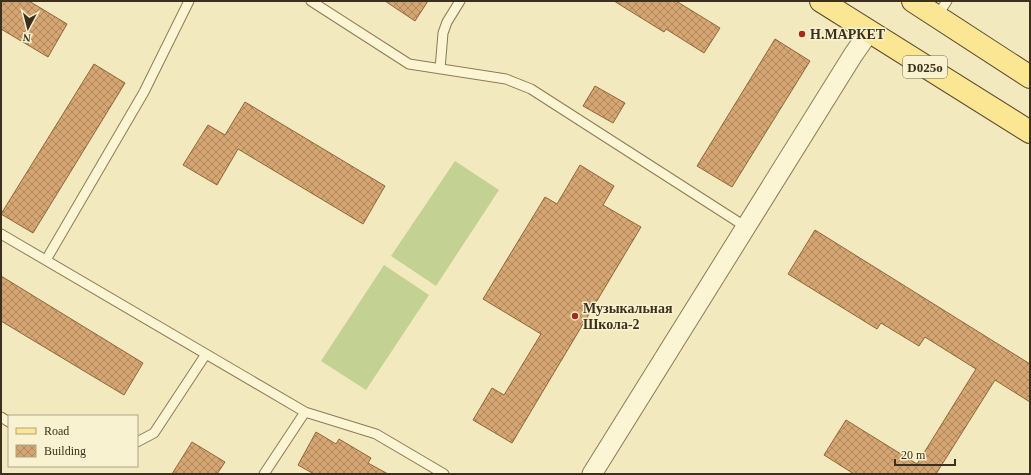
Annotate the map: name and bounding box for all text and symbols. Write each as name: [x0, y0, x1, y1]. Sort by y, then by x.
north arrow: [8, 8, 48, 48]
place label: Н.МАРКЕТ: [810, 27, 886, 42]
marker: Н.МАРКЕТ: [797, 29, 807, 39]
text: N: [22, 31, 31, 44]
road number: D025o: [903, 56, 947, 78]
place label: Музыкальная Школа-2: [583, 301, 673, 332]
marker: Музыкальная Школа-2: [570, 311, 580, 321]
legend: [8, 415, 138, 467]
text: Road: [44, 424, 69, 438]
scale bar: [895, 441, 955, 467]
text: Building: [44, 444, 86, 458]
text: 20 m: [901, 448, 926, 462]

